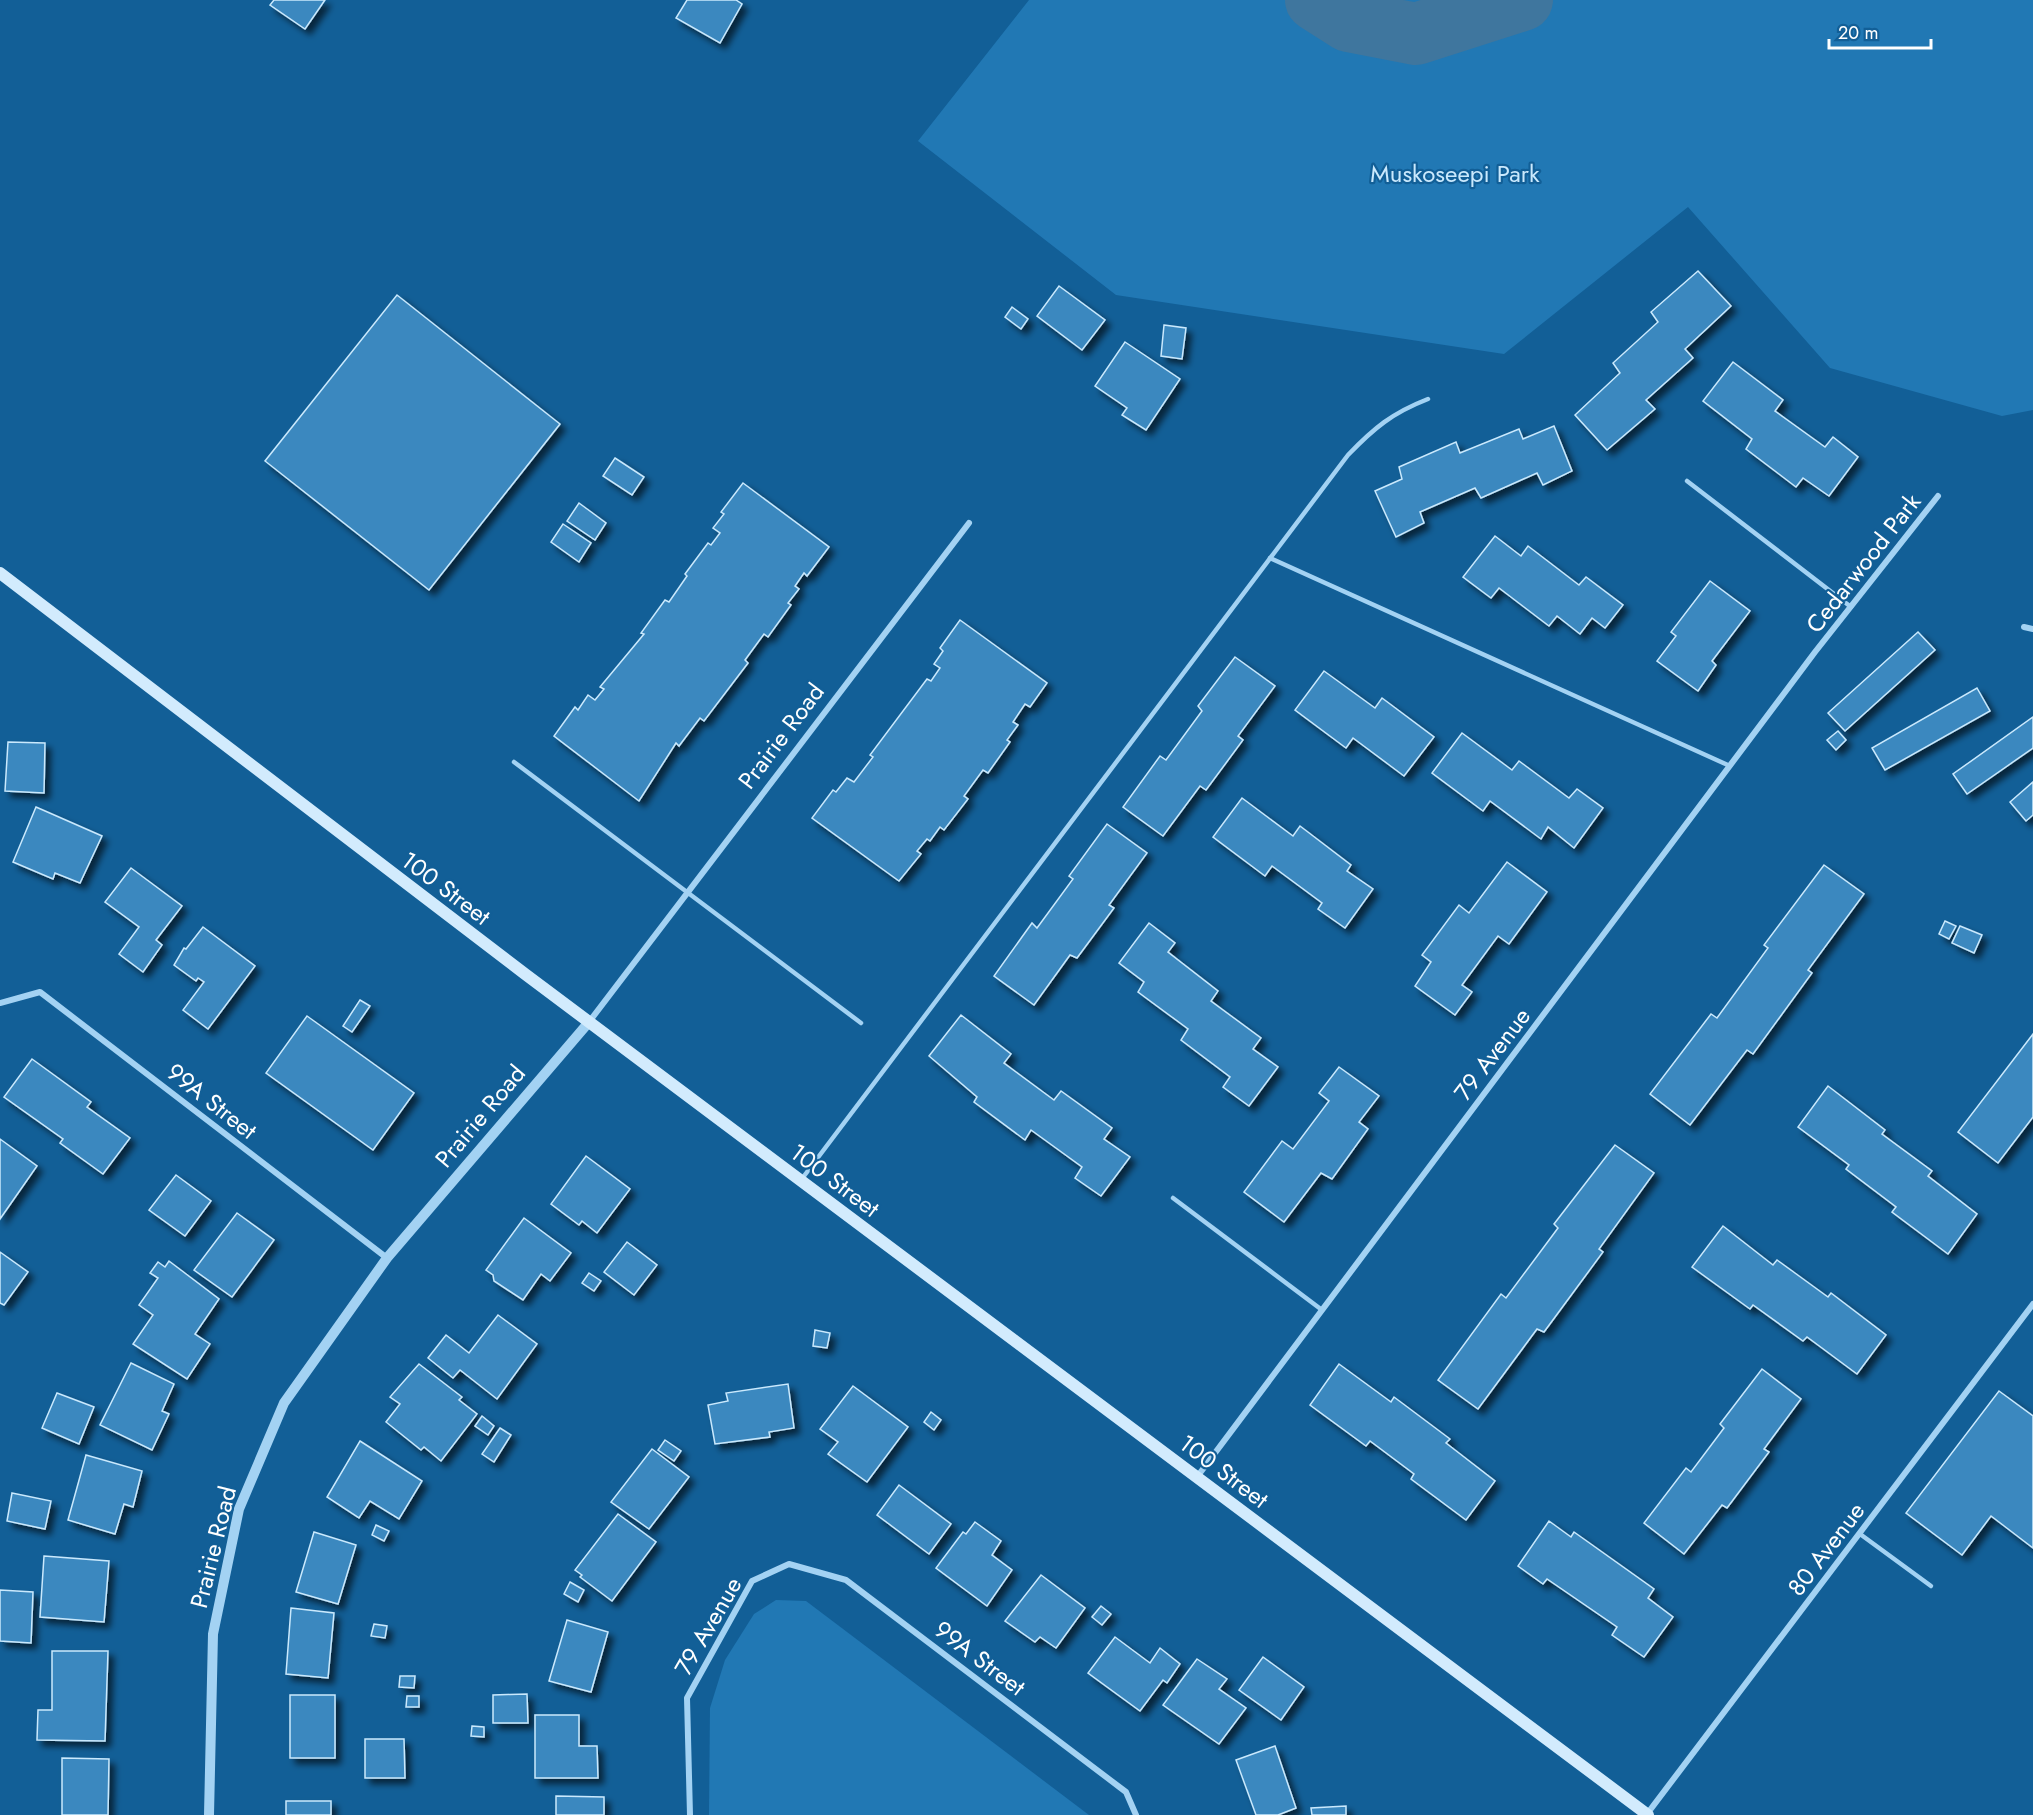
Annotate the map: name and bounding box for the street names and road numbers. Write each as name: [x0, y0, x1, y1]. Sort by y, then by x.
street label: Cedarwood Park: [1797, 485, 1929, 640]
street label: Prairie Road: [730, 676, 832, 796]
street label: 100 Street: [394, 843, 498, 933]
street label: 79 Avenue: [1445, 1000, 1539, 1108]
street label: 99A Street: [159, 1054, 265, 1148]
street label: Prairie Road: [427, 1057, 533, 1175]
street label: 100 Street: [783, 1135, 887, 1225]
street label: 100 Street: [1172, 1426, 1276, 1516]
street label: Prairie Road: [181, 1482, 245, 1612]
street label: 80 Avenue: [1779, 1495, 1873, 1603]
street label: 79 Avenue: [666, 1570, 750, 1682]
street label: 99A Street: [927, 1612, 1033, 1704]

